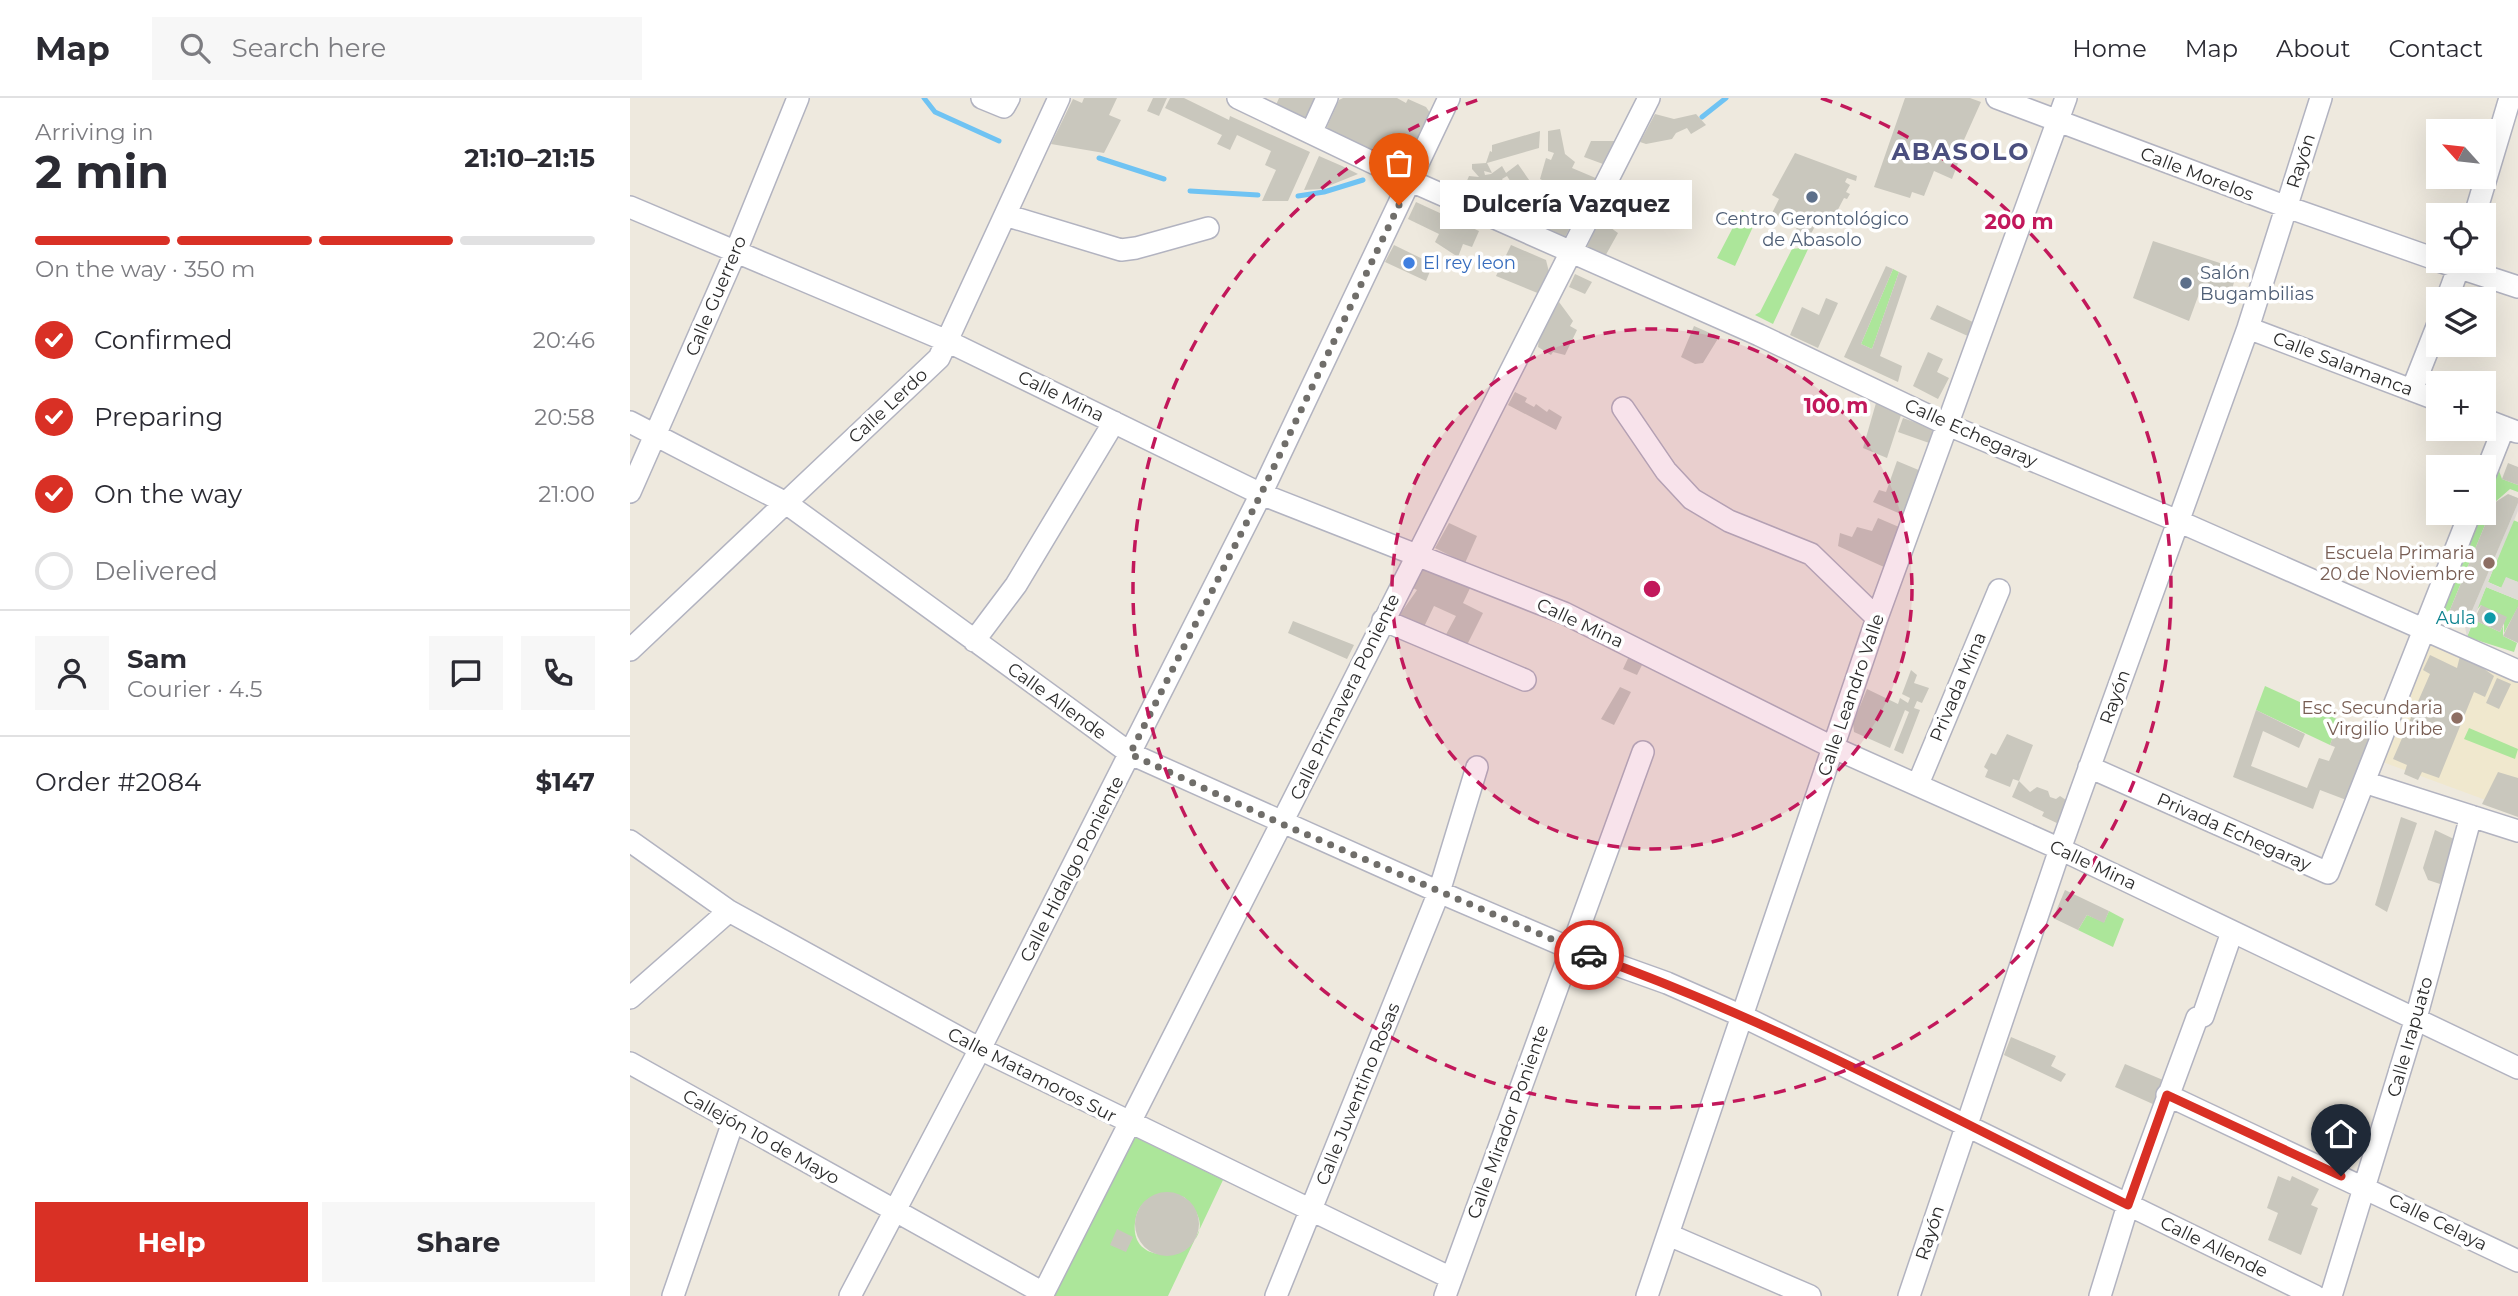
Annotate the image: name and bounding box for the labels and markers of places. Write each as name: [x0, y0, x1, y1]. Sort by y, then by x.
pin: [1369, 133, 1429, 205]
callout: Dulcería Vazquez: [1441, 180, 1693, 230]
marker: Centro Gerontológico de Abasolo: [1804, 189, 1820, 205]
place label: Centro Gerontológico de Abasolo: [1715, 208, 1909, 251]
place label: El rey leon: [1423, 252, 1516, 274]
marker: El rey leon: [1401, 255, 1417, 271]
place label: Salón Bugambilias: [2200, 262, 2314, 305]
marker: Salón Bugambilias: [2178, 275, 2194, 291]
place label: Escuela Primaria 20 de Noviembre: [2320, 542, 2475, 585]
marker: Escuela Primaria 20 de Noviembre: [2481, 555, 2497, 571]
centre of rings: [1640, 577, 1664, 601]
place label: Aula: [2436, 607, 2476, 629]
marker: Aula: [2482, 610, 2498, 626]
place label: Esc. Secundaria Virgilio Uribe: [2302, 697, 2443, 740]
marker: Esc. Secundaria Virgilio Uribe: [2449, 710, 2465, 726]
pin: [2311, 1104, 2371, 1176]

